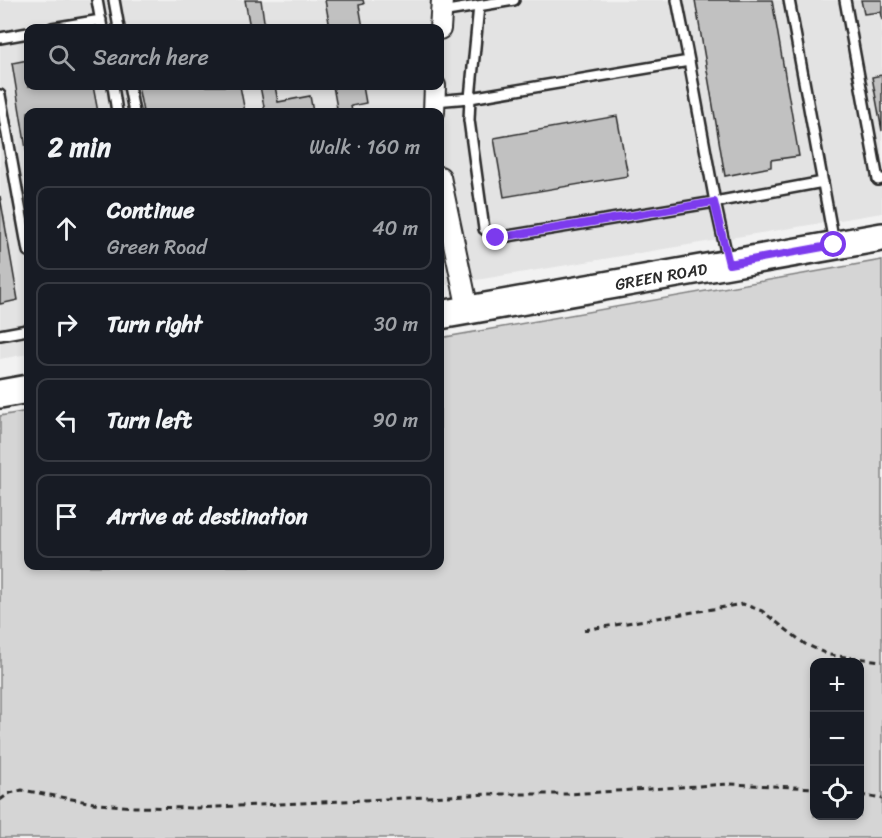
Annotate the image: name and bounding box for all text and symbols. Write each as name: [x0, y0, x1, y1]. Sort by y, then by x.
search box: [24, 24, 444, 90]
text: Search here: [93, 38, 209, 77]
icon: search: [45, 41, 78, 74]
text: 2 min: [48, 124, 111, 170]
text: Walk · 160 m: [309, 130, 420, 165]
text: Continue: [107, 191, 195, 230]
text: 40 m: [372, 211, 418, 246]
icon: ahead: [50, 212, 83, 245]
route end: [482, 224, 508, 250]
text: Green Road: [107, 230, 207, 265]
route start: [820, 231, 846, 257]
street label: GREEN ROAD: [613, 254, 710, 299]
text: Turn right: [107, 305, 202, 344]
text: 30 m: [374, 307, 418, 342]
icon: right: [50, 308, 83, 341]
text: Turn left: [107, 401, 192, 440]
text: 90 m: [373, 403, 418, 438]
icon: left: [50, 404, 83, 437]
text: Arrive at destination: [107, 497, 308, 536]
icon: arrive: [50, 500, 83, 533]
map controls: [810, 658, 864, 820]
button: +: [810, 658, 864, 712]
button: −: [810, 712, 864, 766]
button: locate: [810, 766, 864, 820]

